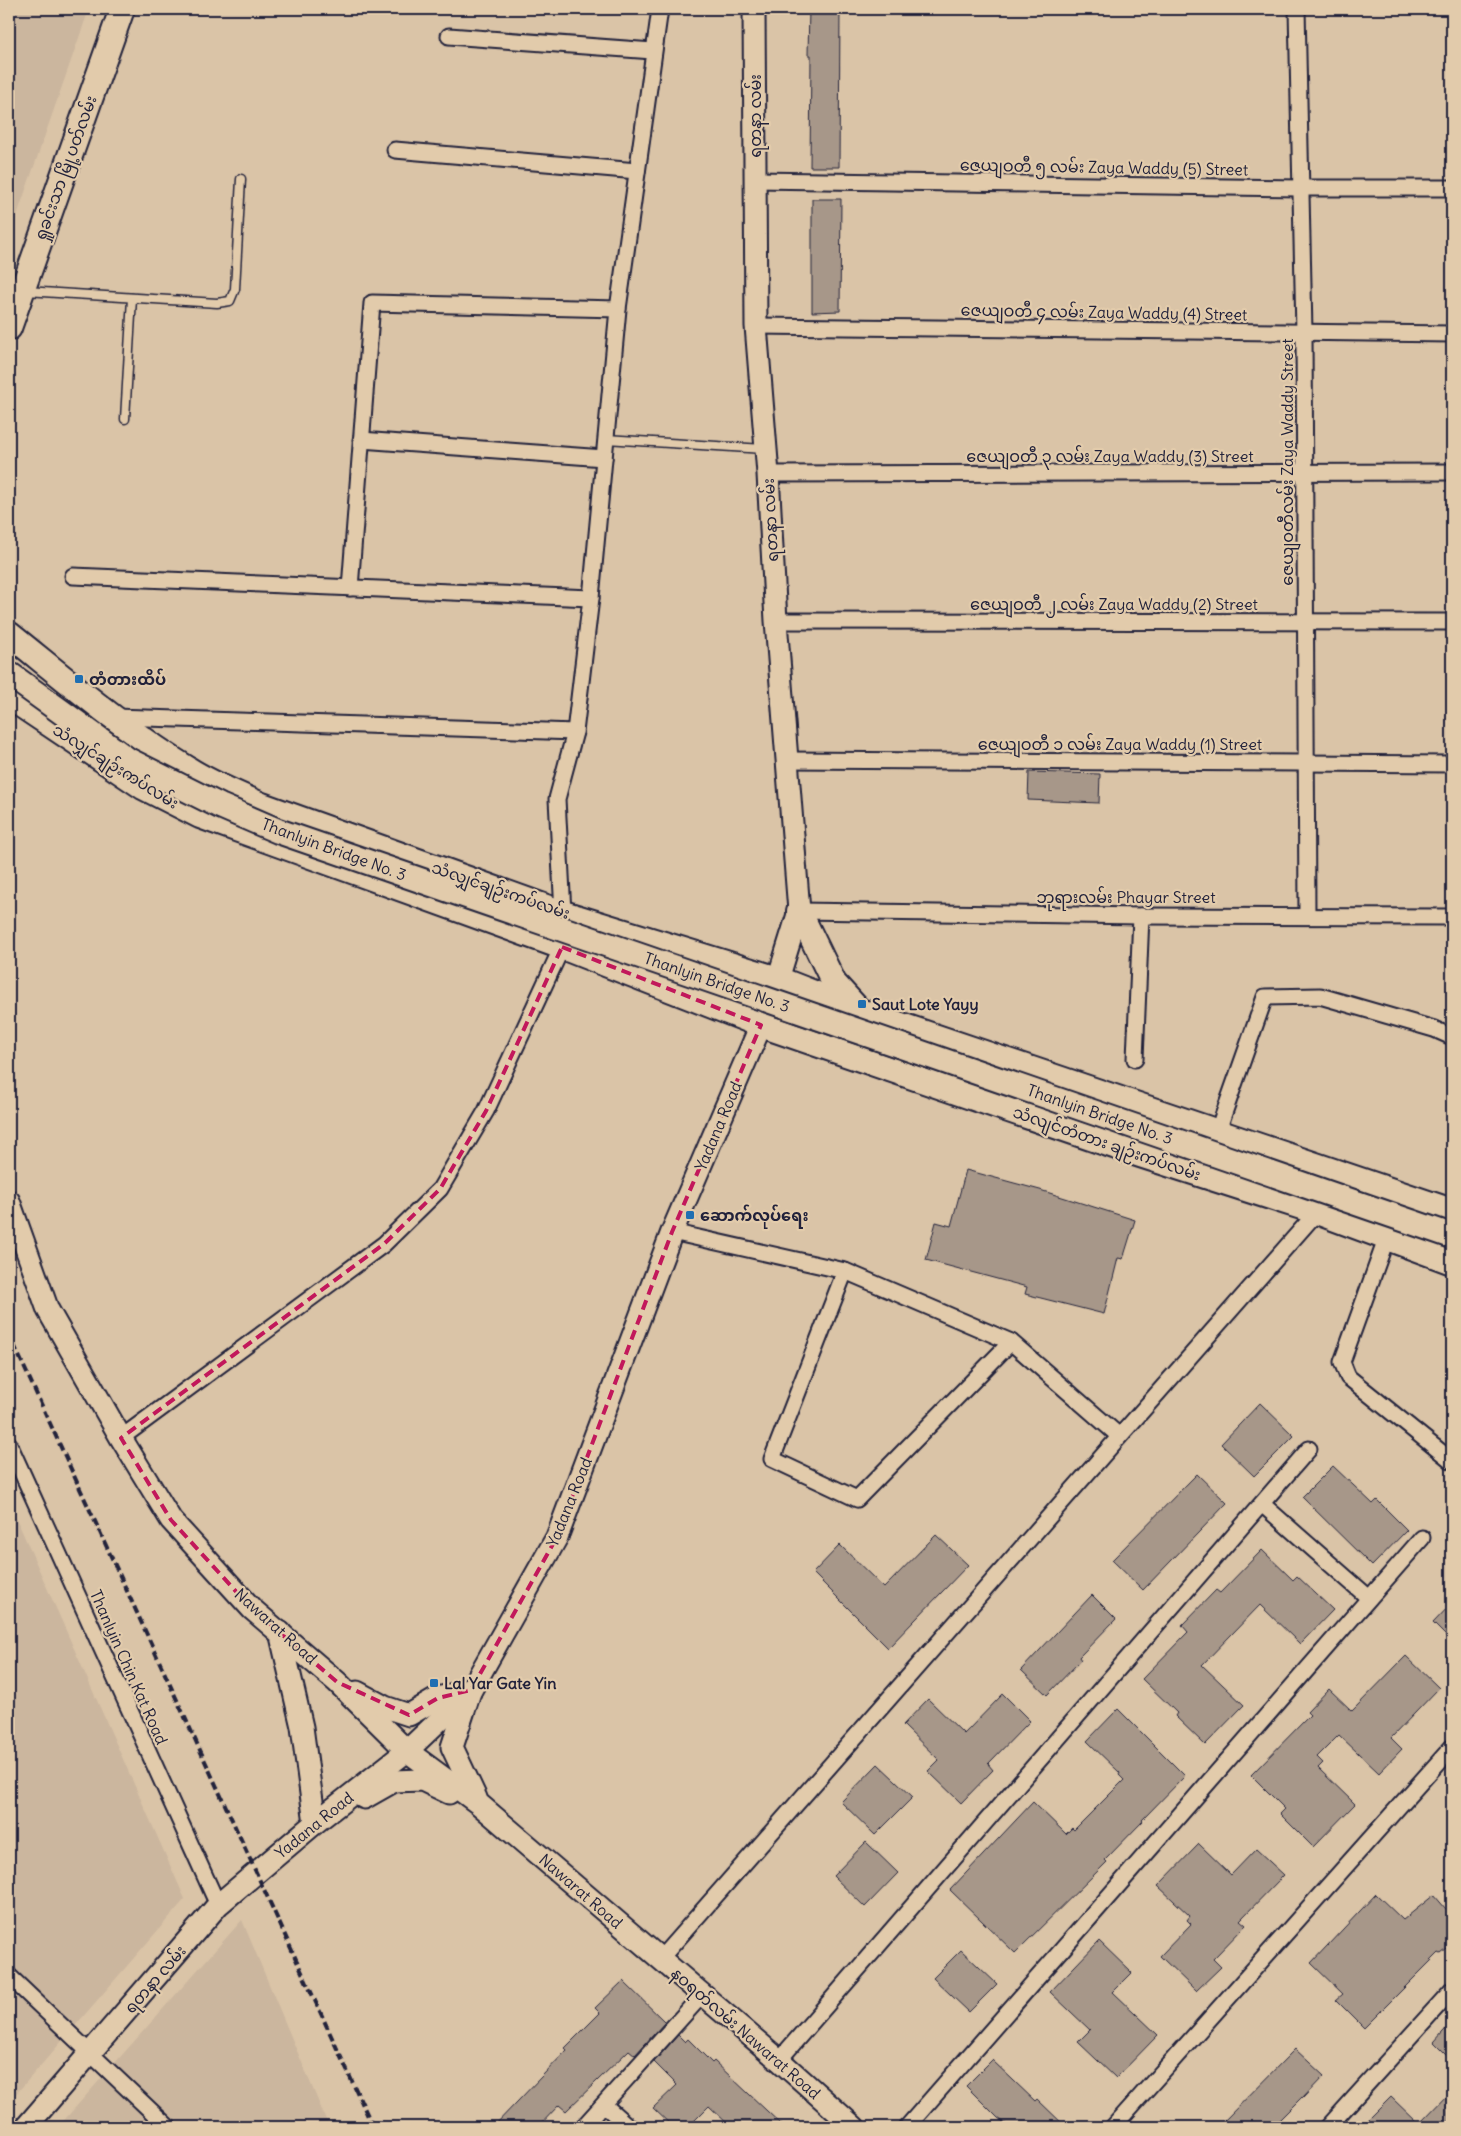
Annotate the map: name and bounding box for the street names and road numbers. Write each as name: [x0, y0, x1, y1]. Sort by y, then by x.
street label: ရတနာ လမ်း: [744, 74, 769, 158]
street label: ရှုခင်းသာ မြို့ပတ်လမ်း: [28, 92, 104, 245]
street label: ဇေယျဝတီ ၅ လမ်း Zaya Waddy (5) Street: [960, 153, 1249, 184]
street label: ဇေယျဝတီ ၄ လမ်း Zaya Waddy (4) Street: [960, 298, 1248, 329]
street label: ဇေယျဝတီလမ်း Zaya Waddy Street: [1276, 338, 1301, 586]
street label: ဇေယျဝတီ ၃ လမ်း Zaya Waddy (3) Street: [966, 445, 1254, 470]
street label: ရတနာ လမ်း: [757, 478, 786, 562]
street label: ဇေယျဝတီ ၂ လမ်း Zaya Waddy (2) Street: [970, 593, 1259, 618]
street label: သံလျှင်ချဉ်းကပ်လမ်း: [47, 718, 183, 816]
street label: ဇေယျဝတီ ၁ လမ်း Zaya Waddy (1) Street: [978, 733, 1263, 758]
street label: Thanlyin Bridge No. 3: [259, 813, 409, 885]
street label: သံလျှင်ချဉ်းကပ်လမ်း: [428, 856, 573, 927]
street label: ဘုရားလမ်း Phayar Street: [1036, 886, 1216, 912]
street label: Thanlyin Bridge No. 3: [642, 948, 792, 1016]
street label: Yadana Road: [690, 1078, 746, 1174]
street label: Thanlyin Bridge No. 3: [1025, 1080, 1175, 1148]
street label: သံလျင်တံတား ချဉ်းကပ်လမ်း: [1009, 1100, 1204, 1188]
street label: Yadana Road: [542, 1454, 596, 1550]
street label: Nawarat Road: [231, 1584, 321, 1668]
street label: Thanlyin Chin Kat Road: [86, 1586, 172, 1748]
street label: Yadana Road: [271, 1787, 357, 1863]
street label: Nawarat Road: [535, 1849, 627, 1933]
street label: ရတနာ လမ်း: [119, 1940, 193, 2020]
street label: နဝရတ်လမ်း Nawarat Road: [665, 1962, 825, 2106]

